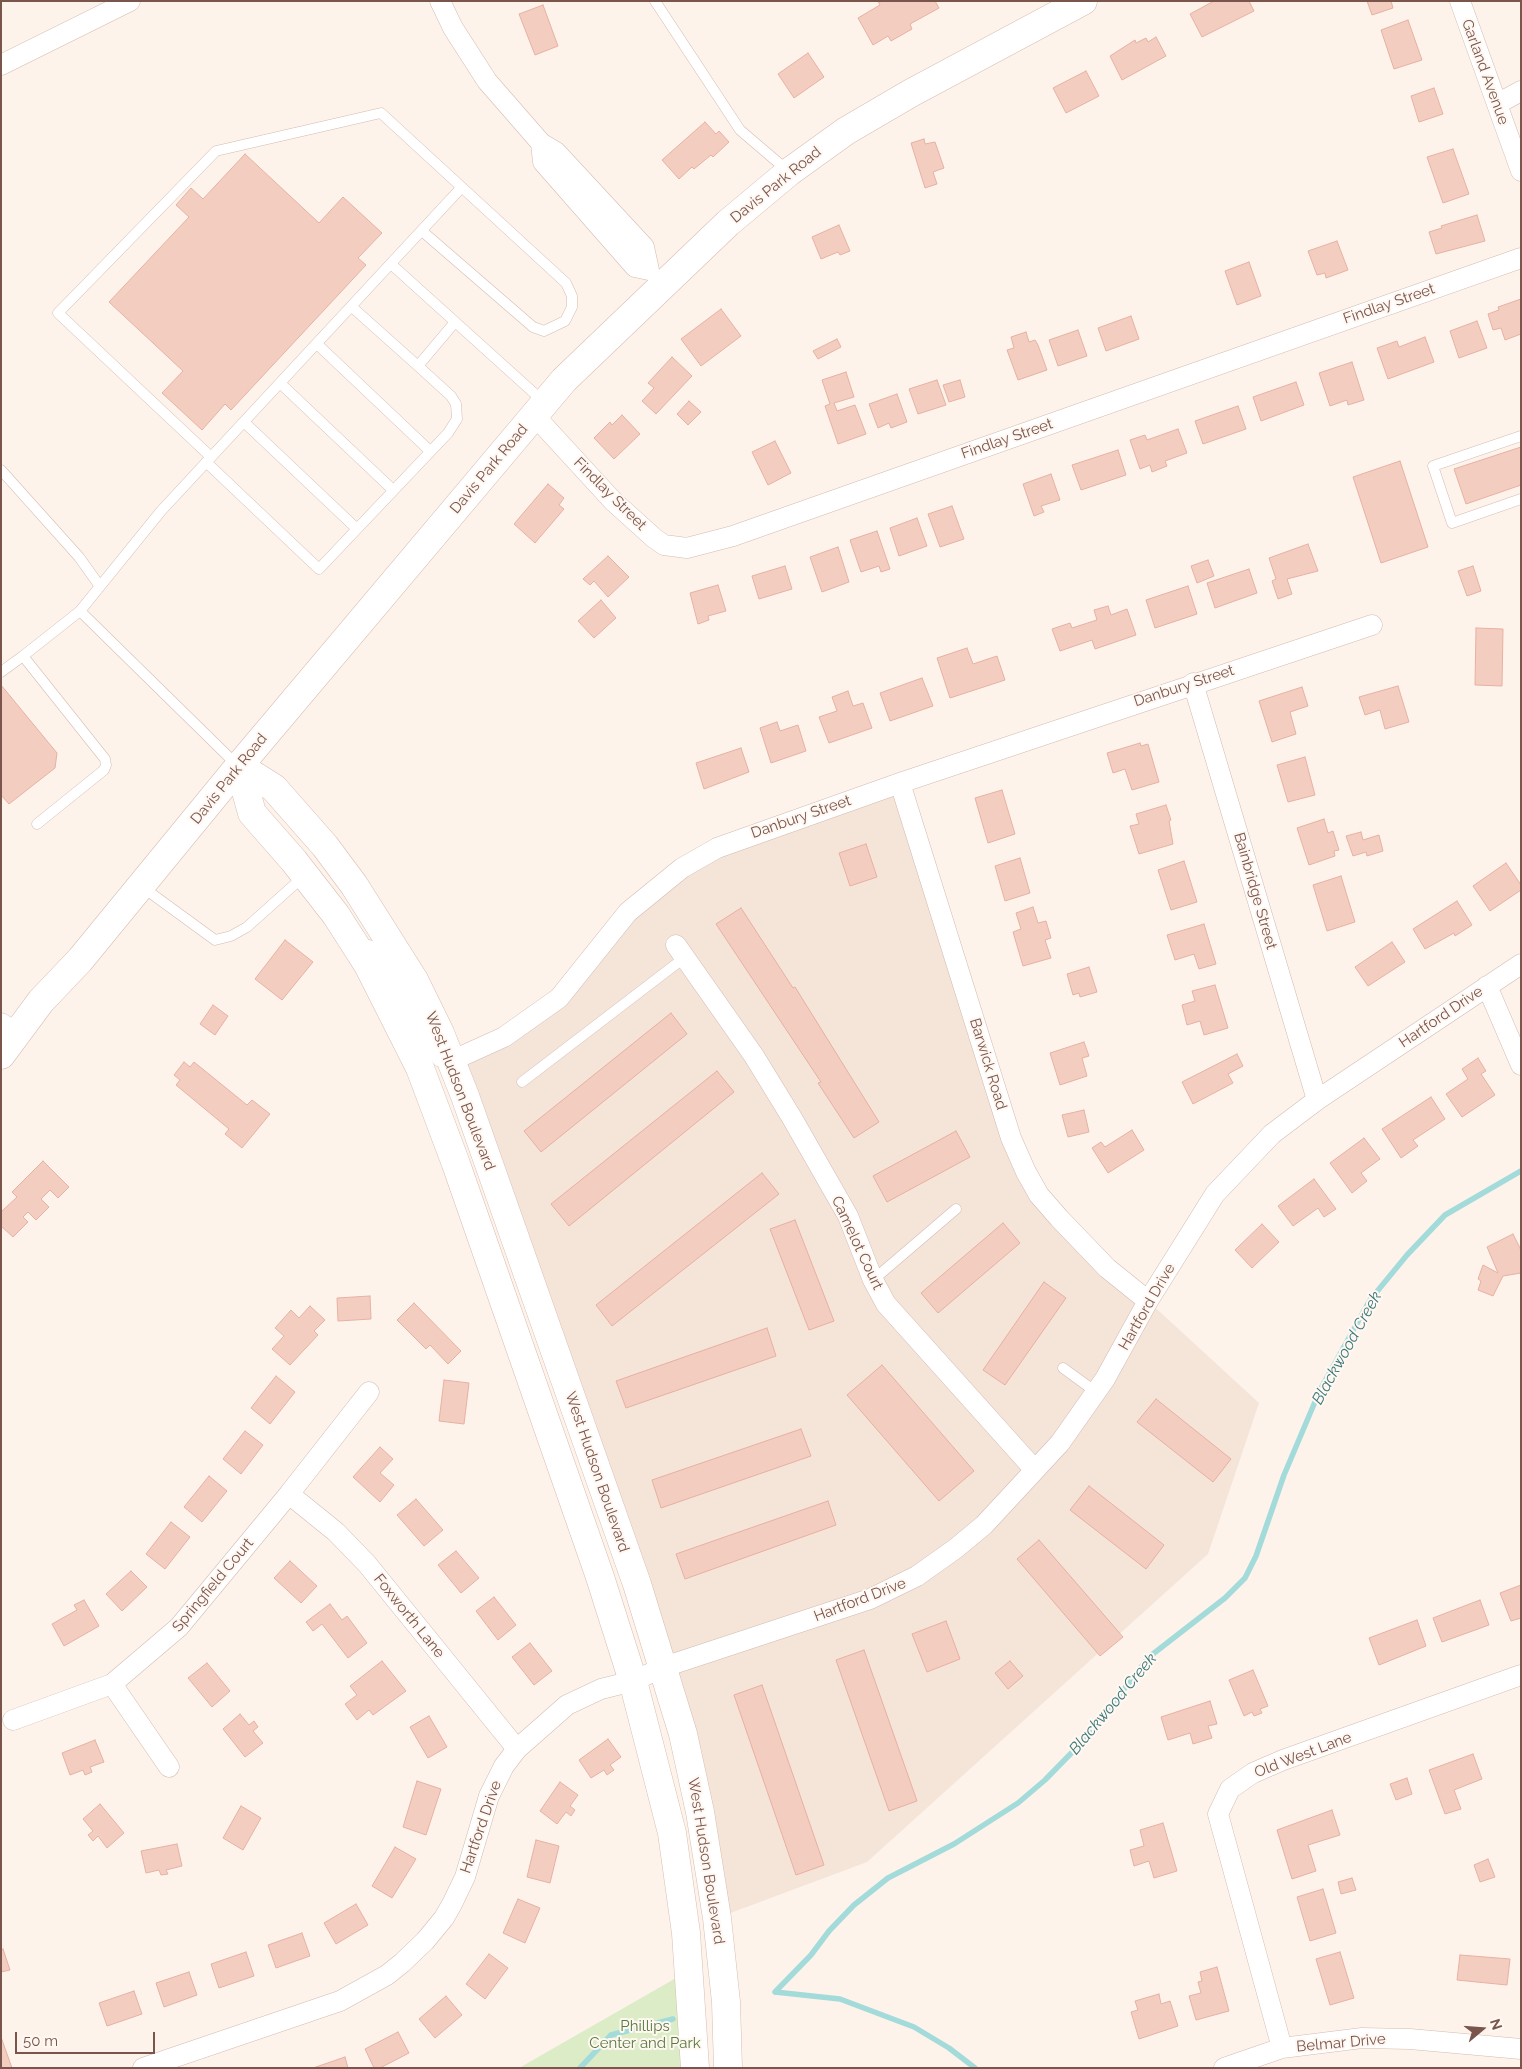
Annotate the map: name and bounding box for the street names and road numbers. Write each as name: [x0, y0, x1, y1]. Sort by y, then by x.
street label: Garland Avenue: [1458, 17, 1512, 127]
street label: Davis Park Road: [727, 143, 825, 227]
street label: Findlay Street: [1341, 280, 1437, 328]
street label: Findlay Street: [959, 415, 1055, 463]
street label: Davis Park Road: [446, 421, 532, 517]
street label: Findlay Street: [570, 454, 650, 534]
street label: Danbury Street: [1131, 661, 1237, 711]
street label: Davis Park Road: [187, 730, 271, 828]
street label: Danbury Street: [749, 791, 853, 843]
street label: Bainbridge Street: [1230, 830, 1280, 952]
street label: Hartford Drive: [1396, 982, 1486, 1052]
street label: West Hudson Boulevard: [421, 1009, 499, 1173]
street label: Barwick Road: [966, 1016, 1010, 1112]
street label: Camelot Court: [827, 1193, 887, 1293]
street label: Hartford Drive: [1115, 1260, 1179, 1354]
street label: West Hudson Boulevard: [561, 1389, 633, 1555]
street label: Springfield Court: [169, 1534, 257, 1636]
street label: Foxworth Lane: [370, 1570, 448, 1662]
street label: Hartford Drive: [811, 1574, 909, 1626]
street label: Old West Lane: [1252, 1728, 1354, 1782]
street label: West Hudson Boulevard: [684, 1776, 728, 1946]
street label: Hartford Drive: [457, 1778, 505, 1876]
street label: Belmar Drive: [1296, 2030, 1386, 2056]

